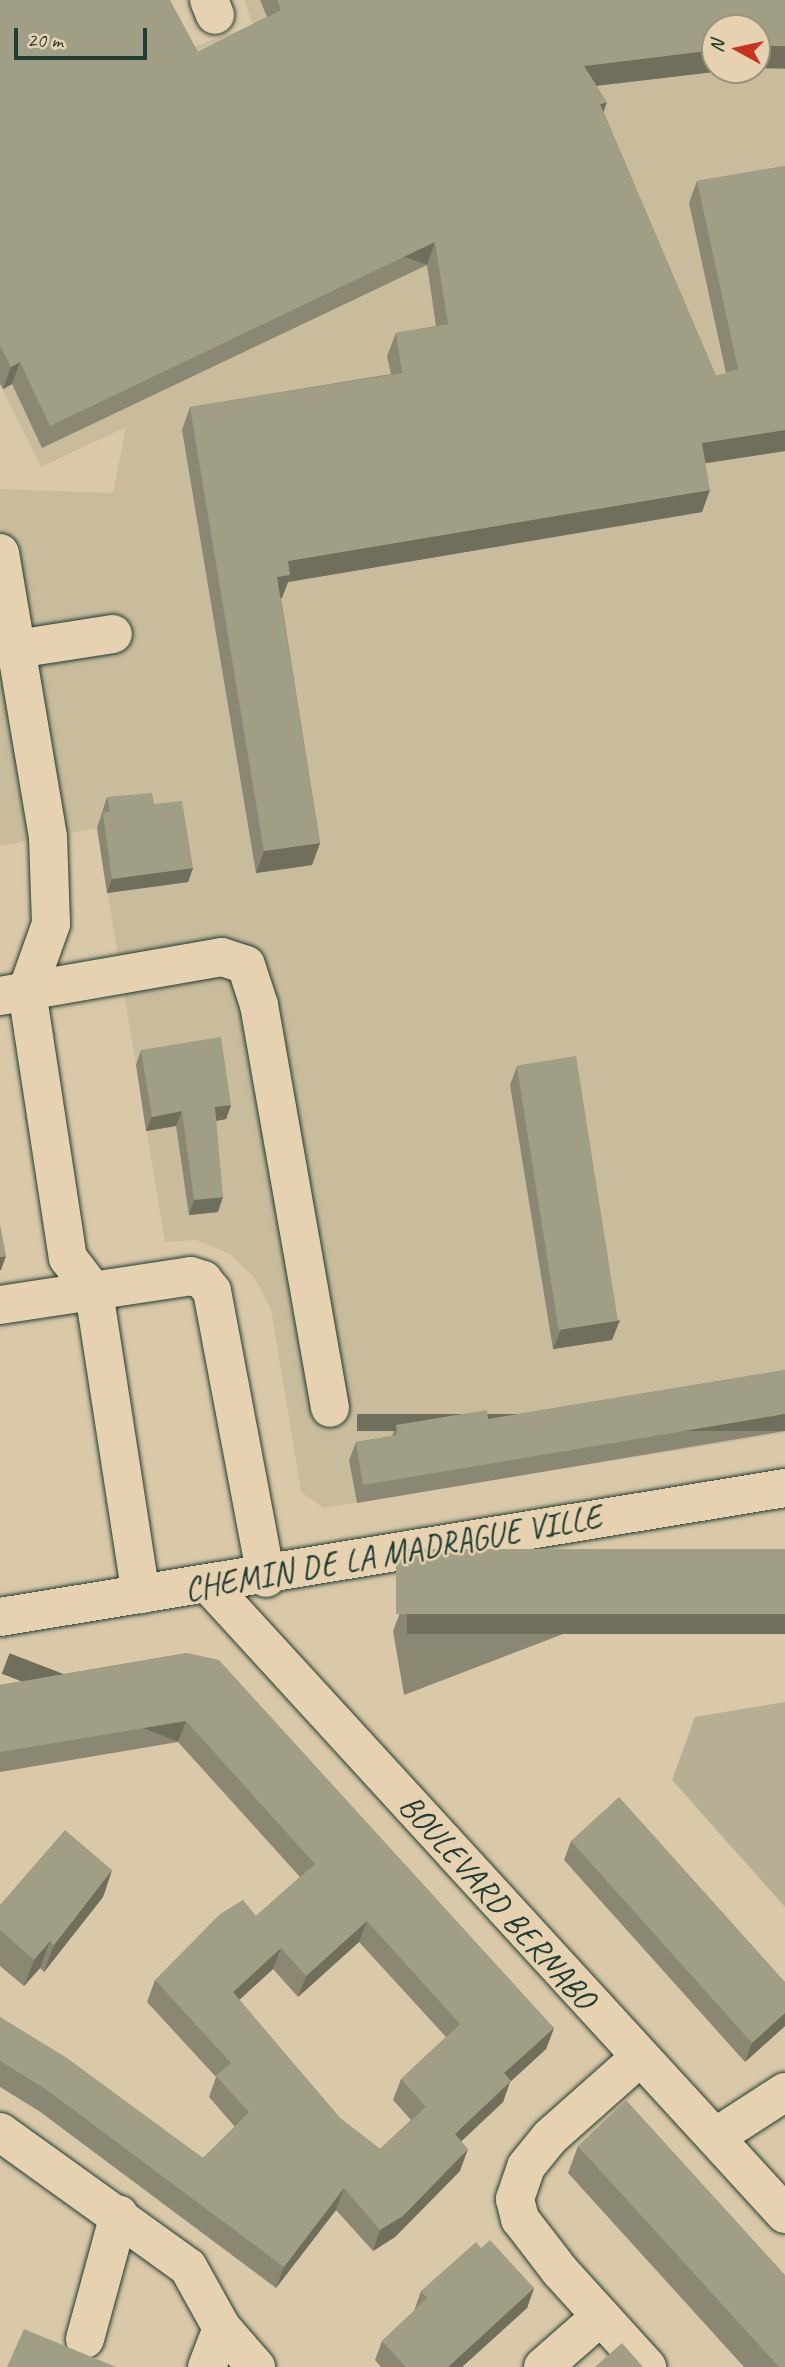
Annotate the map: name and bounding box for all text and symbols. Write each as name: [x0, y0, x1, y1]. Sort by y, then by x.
scale bar: [18, 14, 150, 58]
north arrow: [701, 14, 771, 84]
text: 20 m: [27, 27, 63, 53]
text: N: [704, 39, 730, 54]
street label: CHEMIN DE LA MADRAGUE VILLE: [182, 1498, 604, 1610]
street label: BOULEVARD BERNABO: [390, 1786, 604, 2018]

